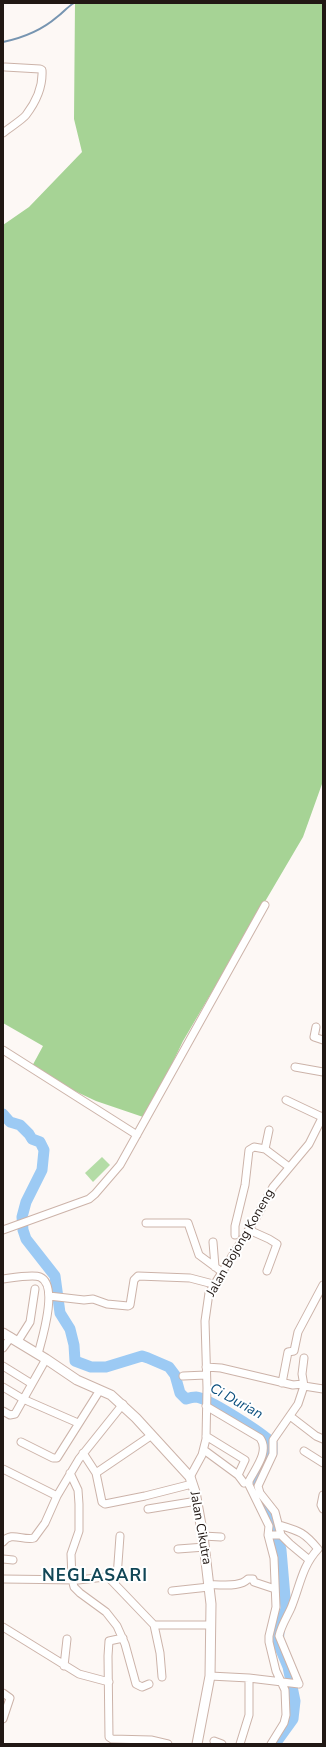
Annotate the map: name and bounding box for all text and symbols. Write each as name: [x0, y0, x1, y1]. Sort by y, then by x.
street label: Jalan Bojong Koneng: [204, 1186, 278, 1300]
water label: Ci Durian: [207, 1381, 265, 1423]
street label: Jalan Cikutra: [186, 1490, 214, 1566]
district label: NEGLASARI: [42, 1567, 148, 1587]

